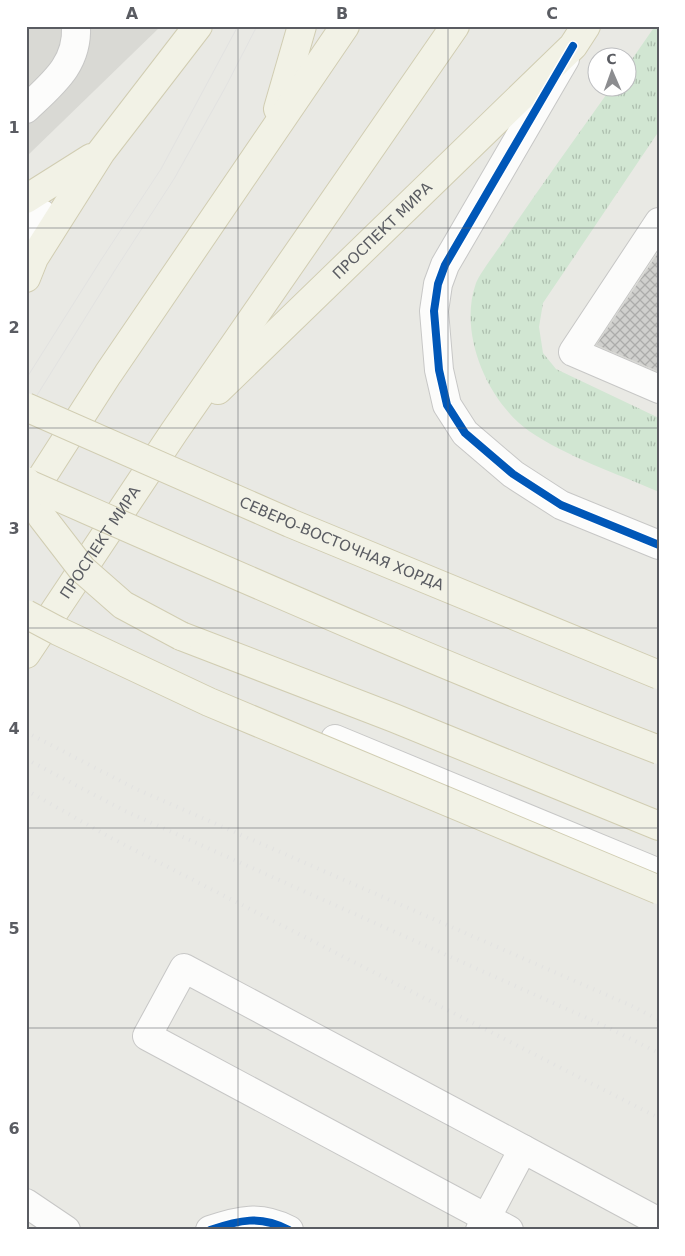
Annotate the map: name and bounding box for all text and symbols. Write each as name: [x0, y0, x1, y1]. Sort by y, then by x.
text: A: [126, 4, 139, 23]
text: B: [336, 4, 348, 23]
text: C: [546, 4, 558, 23]
north arrow: [588, 48, 638, 98]
text: С: [606, 51, 617, 67]
text: 1: [8, 118, 20, 137]
street label: ПРОСПЕКТ МИРА: [329, 178, 436, 283]
text: 2: [8, 318, 20, 337]
street label: ПРОСПЕКТ МИРА: [56, 482, 145, 602]
street label: СЕВЕРО-ВОСТОЧНАЯ ХОРДА: [237, 493, 447, 595]
text: 3: [8, 519, 20, 538]
text: 4: [8, 719, 20, 738]
text: 5: [8, 919, 20, 938]
text: 6: [8, 1119, 20, 1138]

